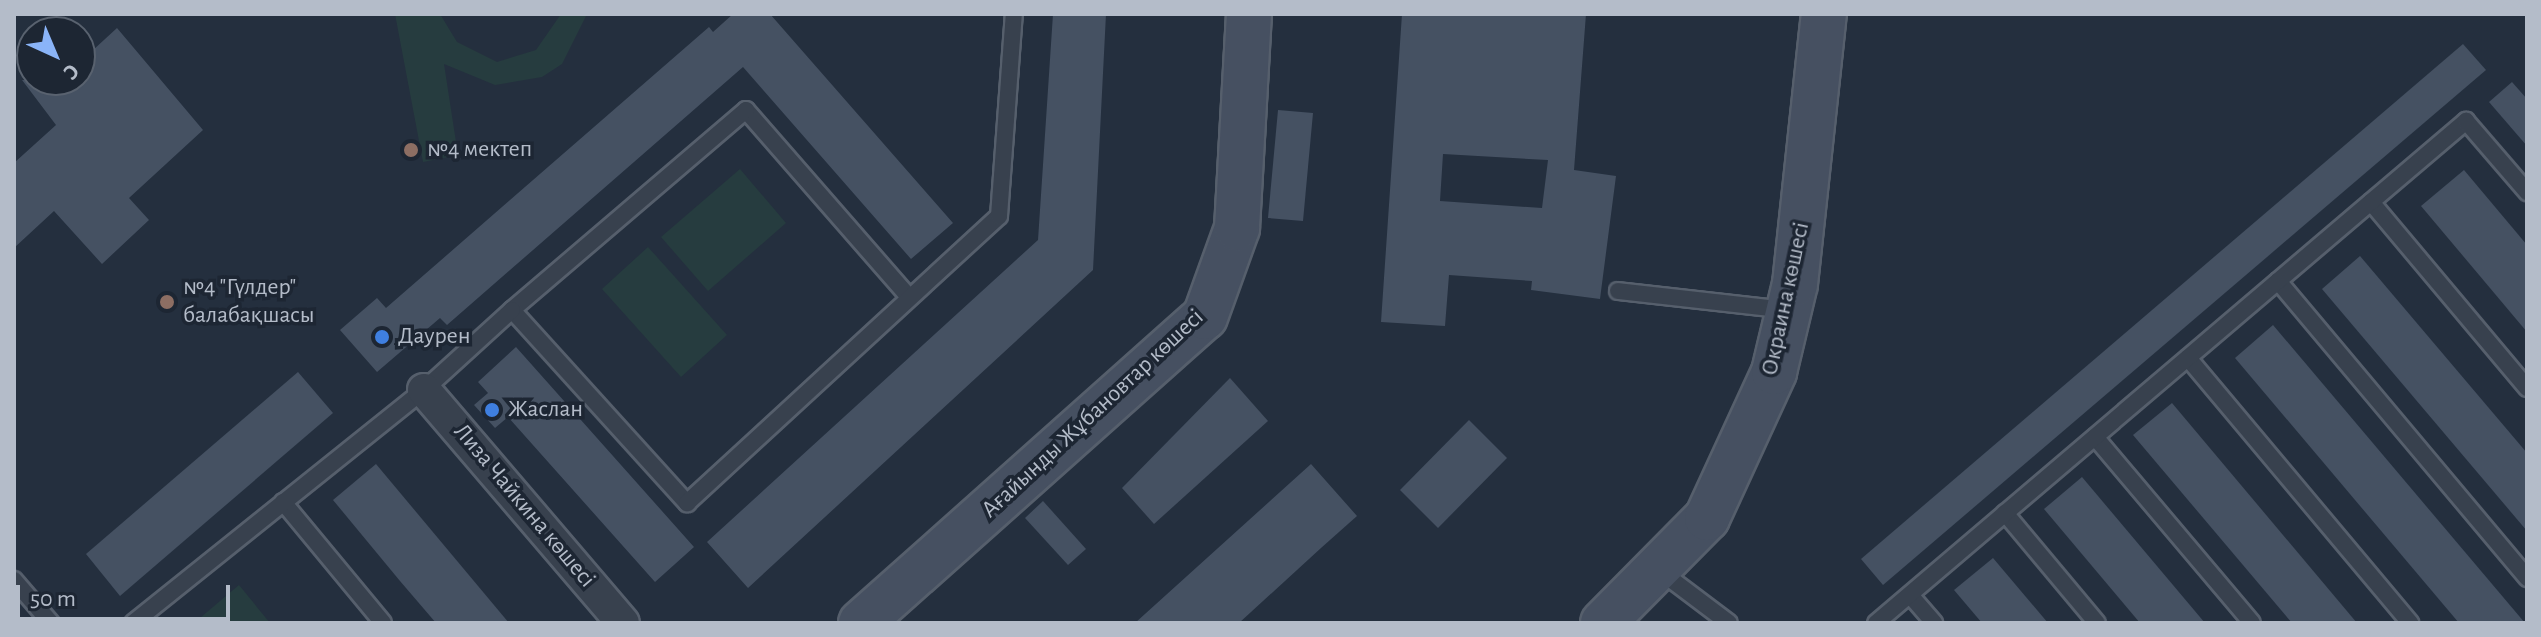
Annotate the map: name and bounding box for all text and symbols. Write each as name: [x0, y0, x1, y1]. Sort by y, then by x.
north arrow: [16, 16, 96, 96]
text: С: [59, 60, 83, 84]
place label: №4 мектеп: [427, 136, 532, 164]
marker: №4 мектеп: [402, 141, 420, 159]
street label: Окраина көшесі: [1756, 220, 1816, 378]
place label: №4 "Гүлдер" балабақшасы: [183, 274, 315, 330]
marker: №4 "Гүлдер" балабақшасы: [158, 293, 176, 311]
street label: Ағайынды Жұбановтар көшесі: [976, 303, 1210, 525]
place label: Даурен: [398, 323, 471, 351]
marker: Даурен: [373, 328, 391, 346]
place label: Жаслан: [508, 396, 583, 424]
marker: Жаслан: [483, 401, 501, 419]
street label: Лиза Чайкина көшесі: [447, 418, 601, 594]
scale bar: [20, 569, 234, 619]
text: 50 m: [30, 587, 76, 611]

